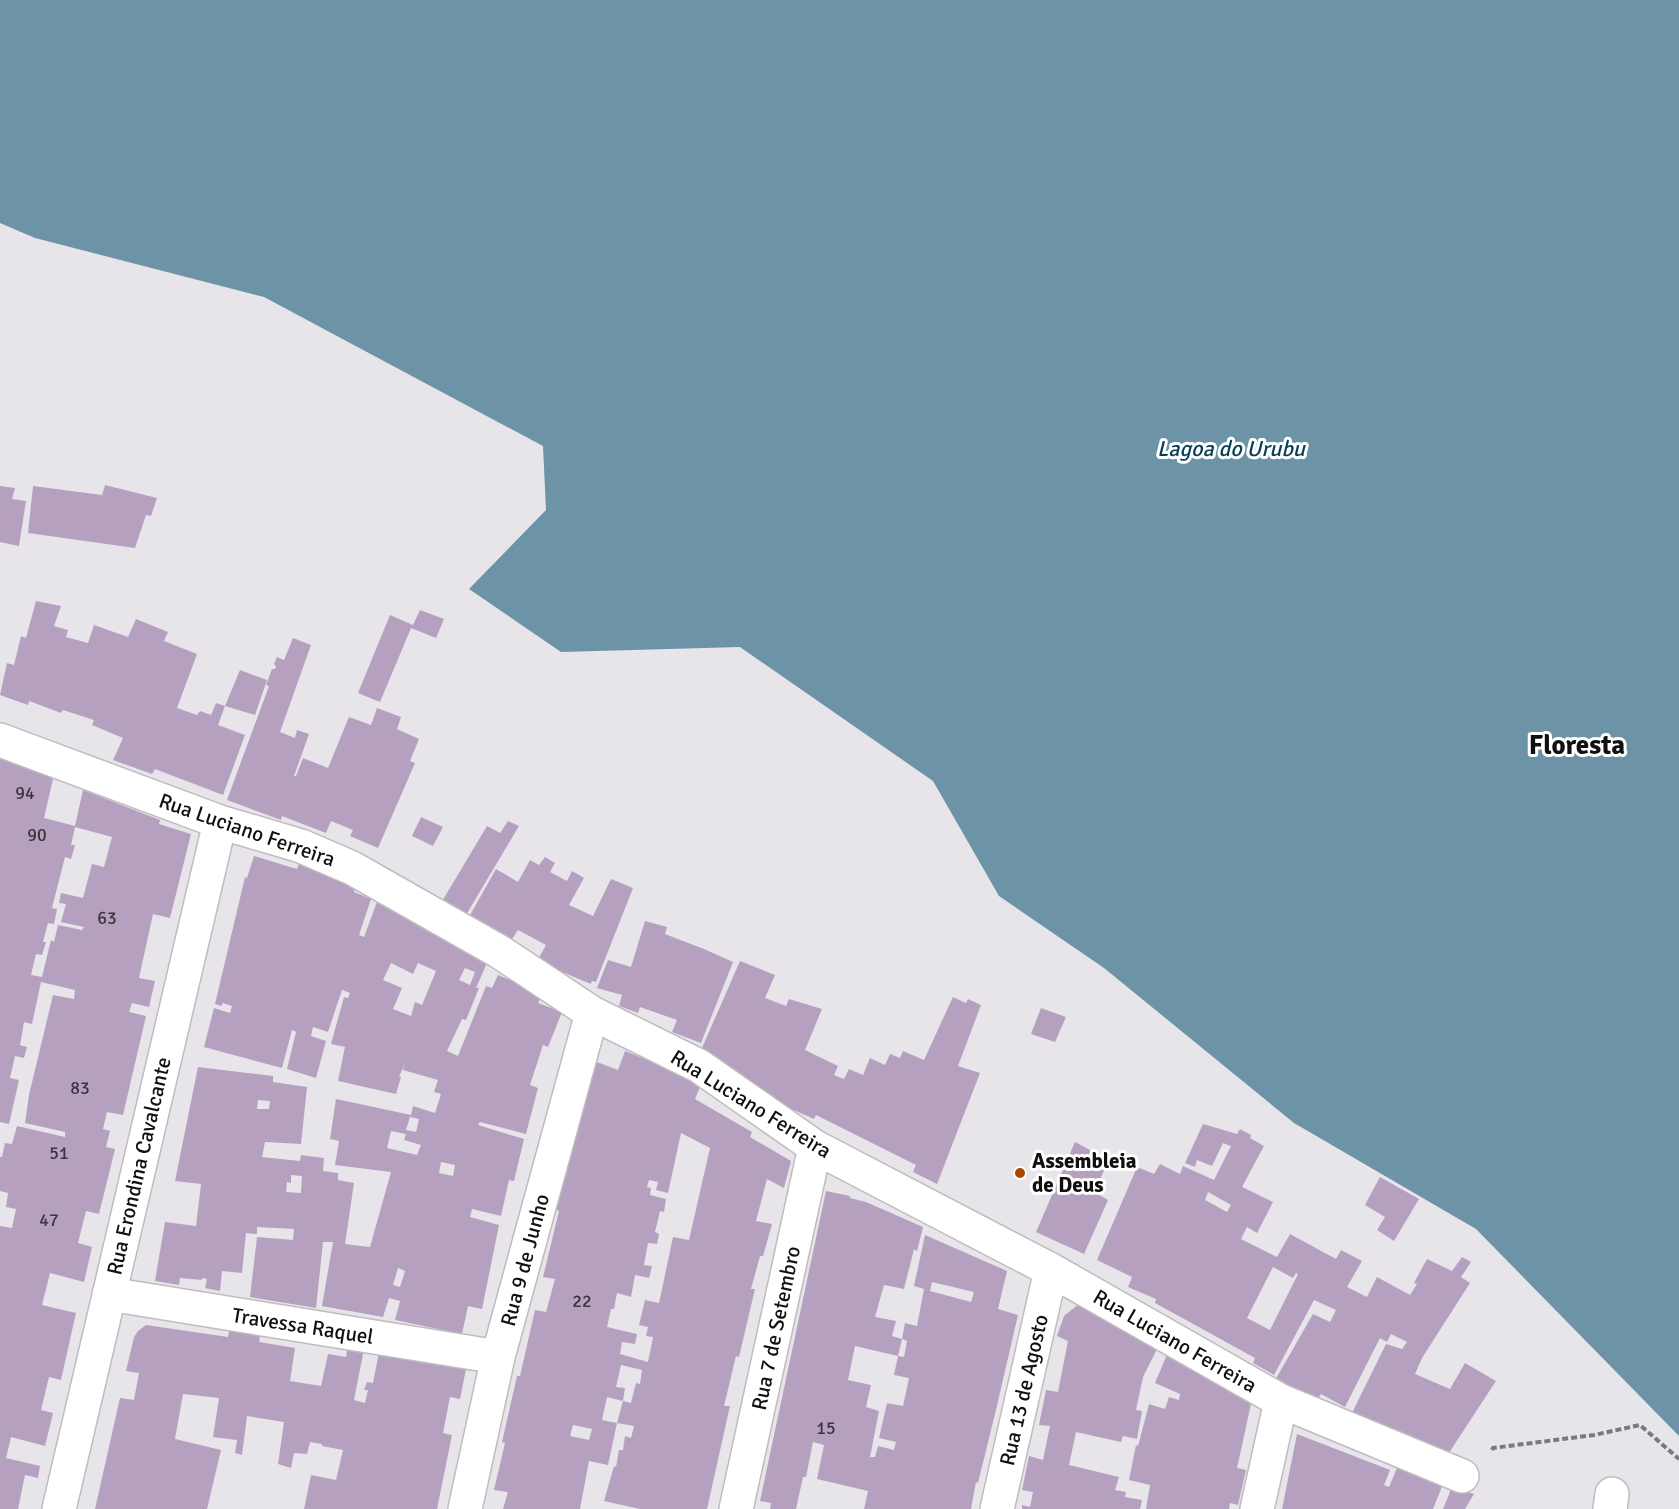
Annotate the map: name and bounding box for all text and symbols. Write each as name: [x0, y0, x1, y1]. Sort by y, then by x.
water label: Lagoa do Urubu: [1157, 435, 1307, 462]
district label: Floresta: [1529, 729, 1625, 762]
house number: 94: [15, 782, 35, 804]
street label: Rua Luciano Ferreira: [155, 788, 339, 872]
house number: 90: [27, 824, 47, 846]
house number: 63: [97, 907, 117, 929]
street label: Rua Luciano Ferreira: [666, 1044, 836, 1164]
street label: Rua Erondina Cavalcante: [101, 1055, 177, 1277]
house number: 83: [70, 1077, 90, 1099]
house number: 51: [49, 1142, 69, 1164]
place label: Assembleia de Deus: [1032, 1148, 1137, 1198]
marker: Assembleia de Deus: [1013, 1166, 1027, 1180]
street label: Rua 9 de Junho: [495, 1191, 555, 1329]
house number: 47: [39, 1209, 59, 1231]
street label: Rua 7 de Setembro: [746, 1244, 806, 1412]
street label: Rua Luciano Ferreira: [1089, 1284, 1261, 1398]
house number: 22: [572, 1290, 592, 1312]
street label: Travessa Raquel: [230, 1302, 376, 1350]
street label: Rua 13 de Agosto: [994, 1312, 1054, 1468]
house number: 15: [816, 1417, 836, 1439]

